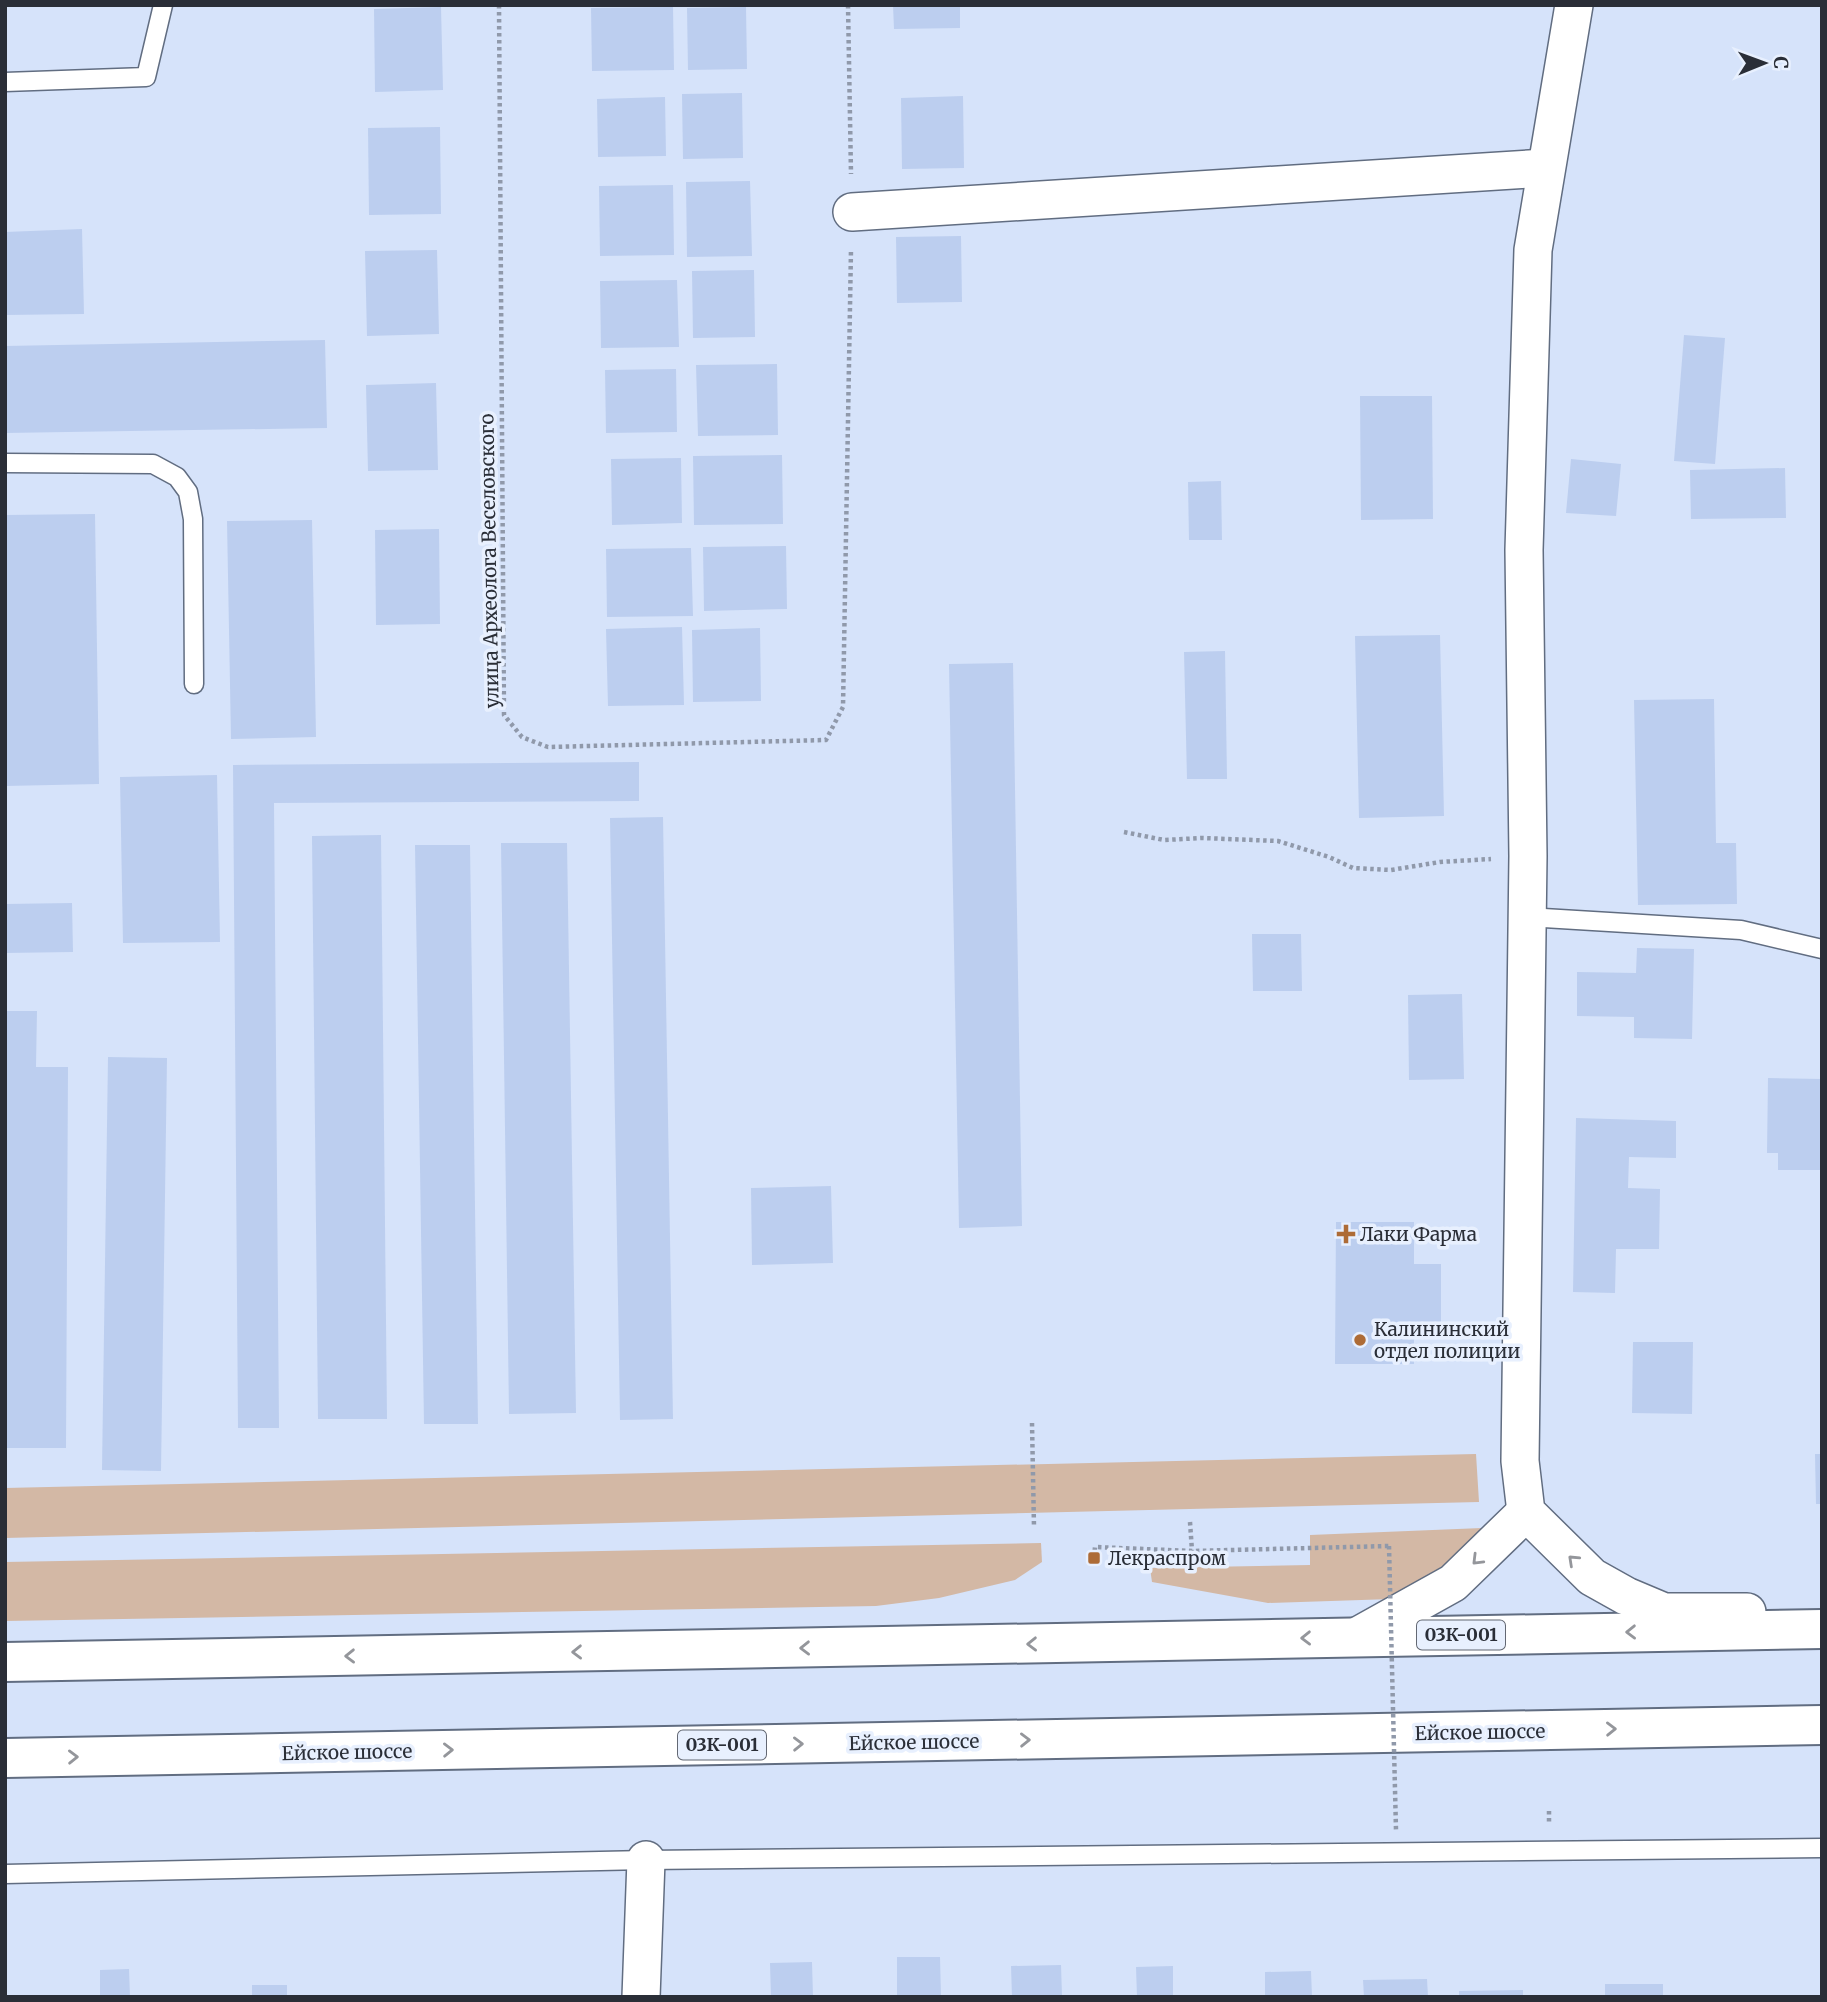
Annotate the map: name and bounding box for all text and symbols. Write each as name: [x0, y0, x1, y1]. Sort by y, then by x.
north arrow: [1729, 28, 1799, 98]
text: С: [1769, 56, 1793, 69]
street label: улица Археолога Веселовского: [474, 413, 504, 709]
place label: Лаки Фарма: [1360, 1222, 1477, 1246]
marker: Лаки Фарма: [1338, 1226, 1354, 1242]
place label: Калининский отдел полиции: [1374, 1317, 1521, 1363]
marker: Калининский отдел полиции: [1352, 1332, 1368, 1348]
place label: Лекраспром: [1108, 1546, 1226, 1570]
marker: Лекраспром: [1086, 1550, 1102, 1566]
one-way arrow: [1473, 1551, 1486, 1564]
one-way arrow: [1568, 1555, 1581, 1568]
road number: 03К-001: [1417, 1620, 1505, 1650]
one-way arrow: [1625, 1625, 1636, 1640]
one-way arrow: [1300, 1631, 1311, 1646]
one-way arrow: [1026, 1636, 1037, 1651]
one-way arrow: [799, 1640, 809, 1656]
one-way arrow: [571, 1644, 582, 1660]
one-way arrow: [344, 1648, 355, 1664]
street label: Ейское шоссе: [1414, 1719, 1546, 1745]
one-way arrow: [1607, 1721, 1617, 1737]
street label: Ейское шоссе: [848, 1729, 980, 1755]
road number: 03К-001: [678, 1730, 766, 1760]
one-way arrow: [1021, 1732, 1031, 1748]
one-way arrow: [793, 1736, 804, 1752]
street label: Ейское шоссе: [281, 1739, 413, 1765]
one-way arrow: [443, 1743, 454, 1758]
one-way arrow: [69, 1749, 79, 1765]

